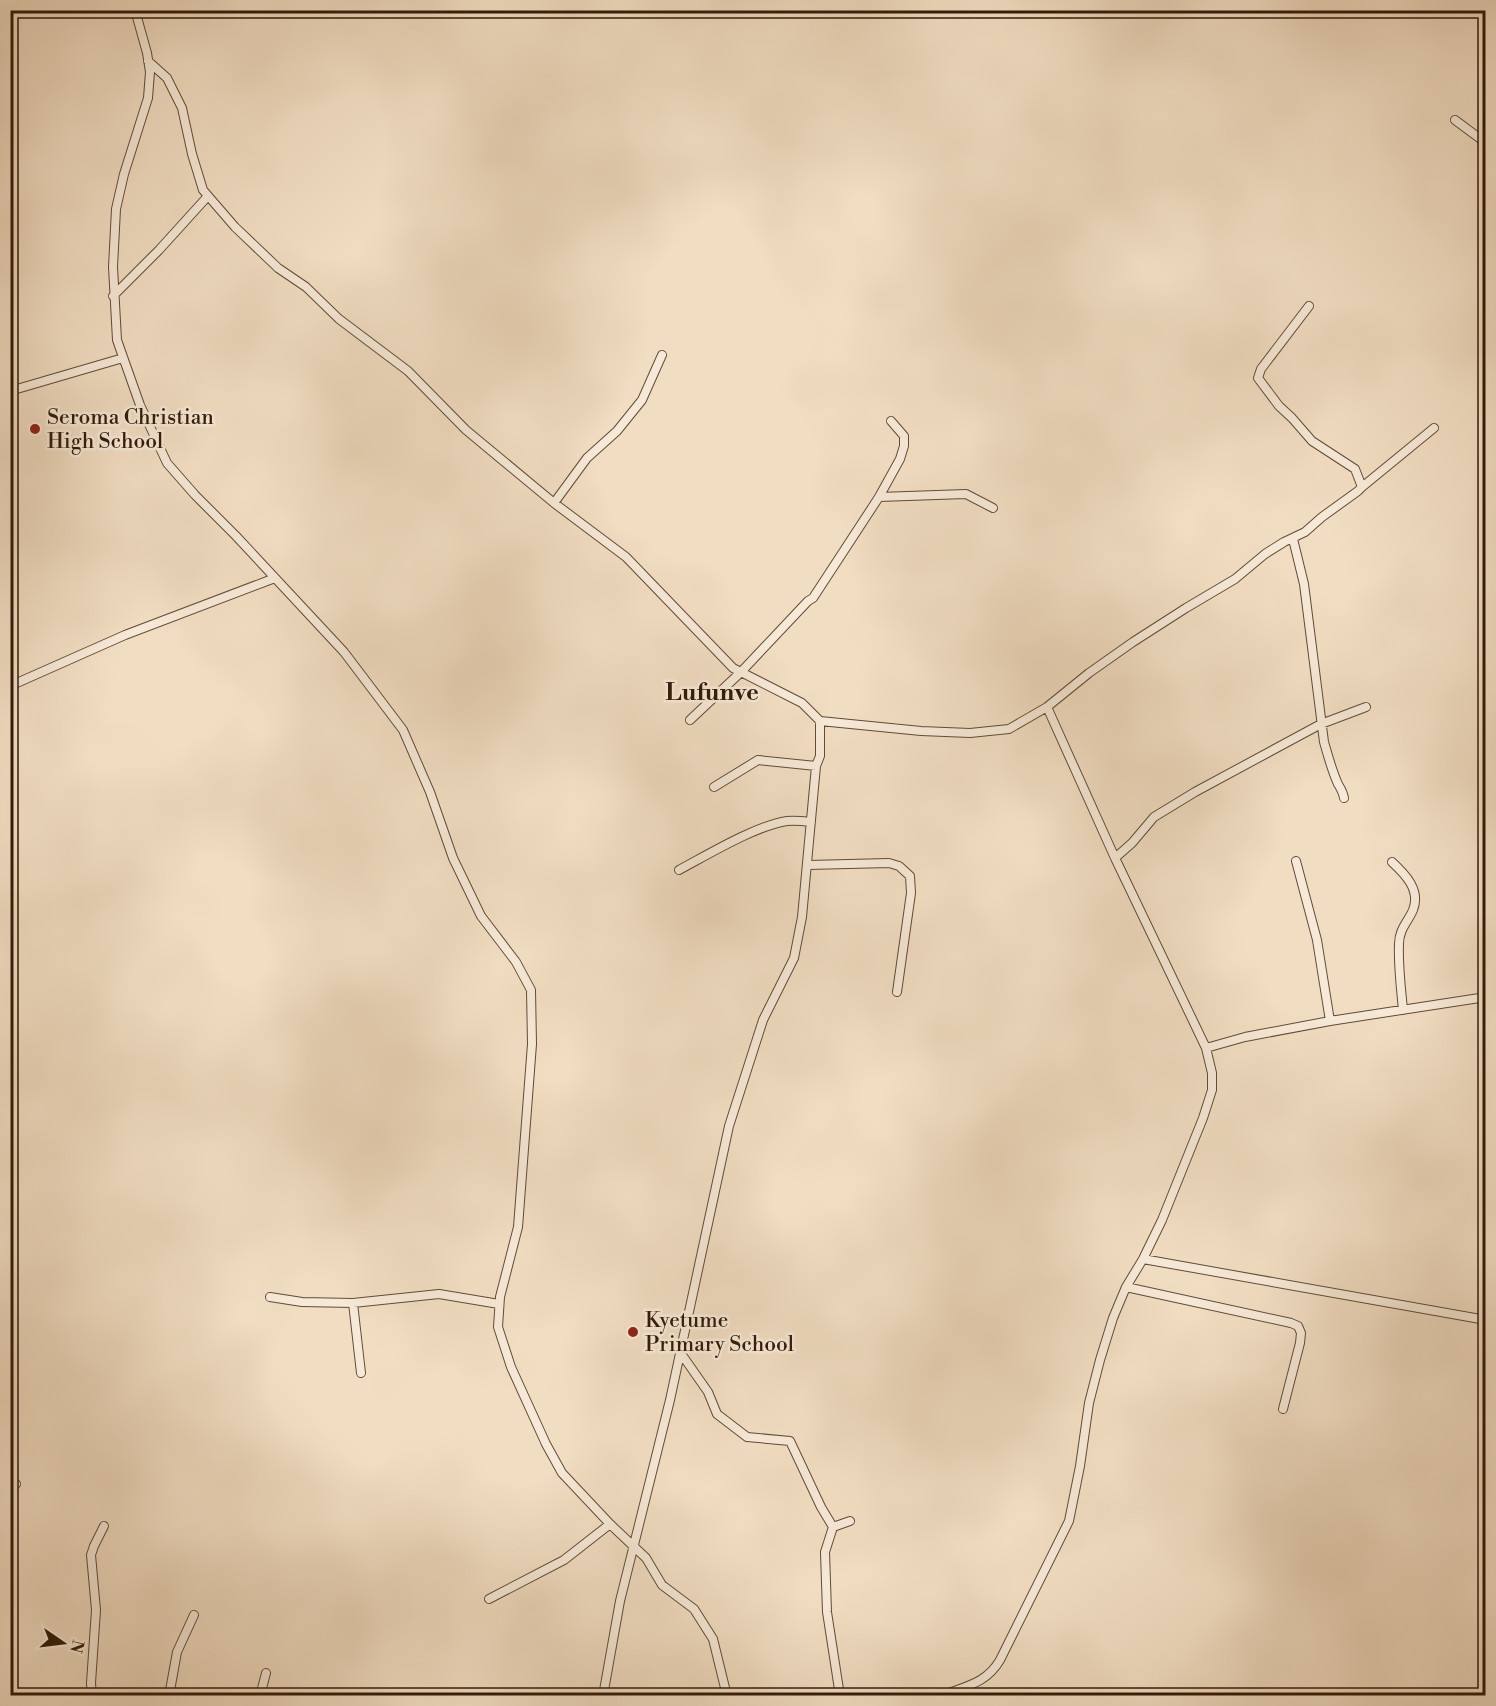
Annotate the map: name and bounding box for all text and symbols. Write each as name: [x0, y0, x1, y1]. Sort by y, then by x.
place label: Seroma Christian High School: [47, 405, 214, 455]
marker: Seroma Christian High School: [28, 422, 42, 436]
district label: Lufunve: [665, 678, 759, 708]
place label: Kyetume Primary School: [645, 1308, 794, 1358]
marker: Kyetume Primary School: [626, 1325, 640, 1339]
north arrow: [33, 1613, 93, 1673]
text: N: [65, 1638, 88, 1655]

